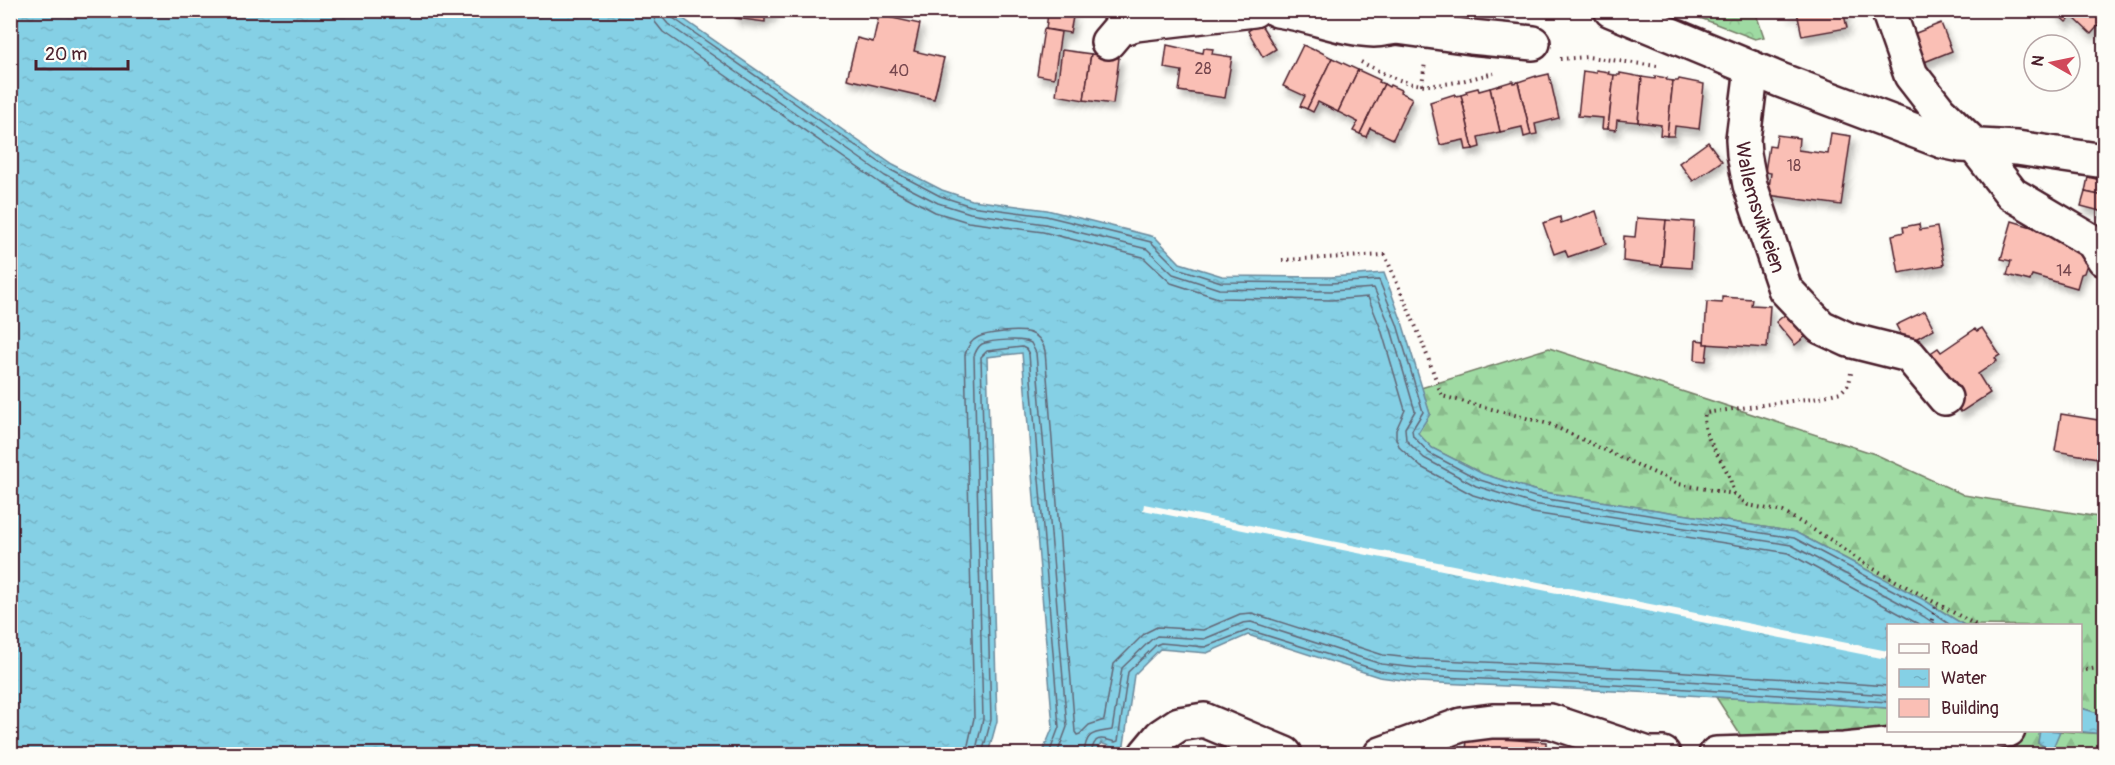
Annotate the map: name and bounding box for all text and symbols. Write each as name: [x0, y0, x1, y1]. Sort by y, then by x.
scale bar: [36, 33, 128, 71]
north arrow: [2022, 33, 2082, 93]
text: 20 m: [45, 43, 87, 66]
text: N: [2027, 54, 2049, 68]
house number: 28: [1194, 59, 1212, 79]
house number: 40: [889, 61, 909, 81]
street label: Wallemsvikveien: [1730, 141, 1791, 276]
house number: 18: [1787, 156, 1801, 176]
house number: 14: [2056, 261, 2072, 281]
legend: [1887, 624, 2082, 732]
text: Road: [1941, 637, 1978, 660]
text: Water: [1941, 667, 1987, 690]
text: Building: [1941, 697, 1999, 720]

